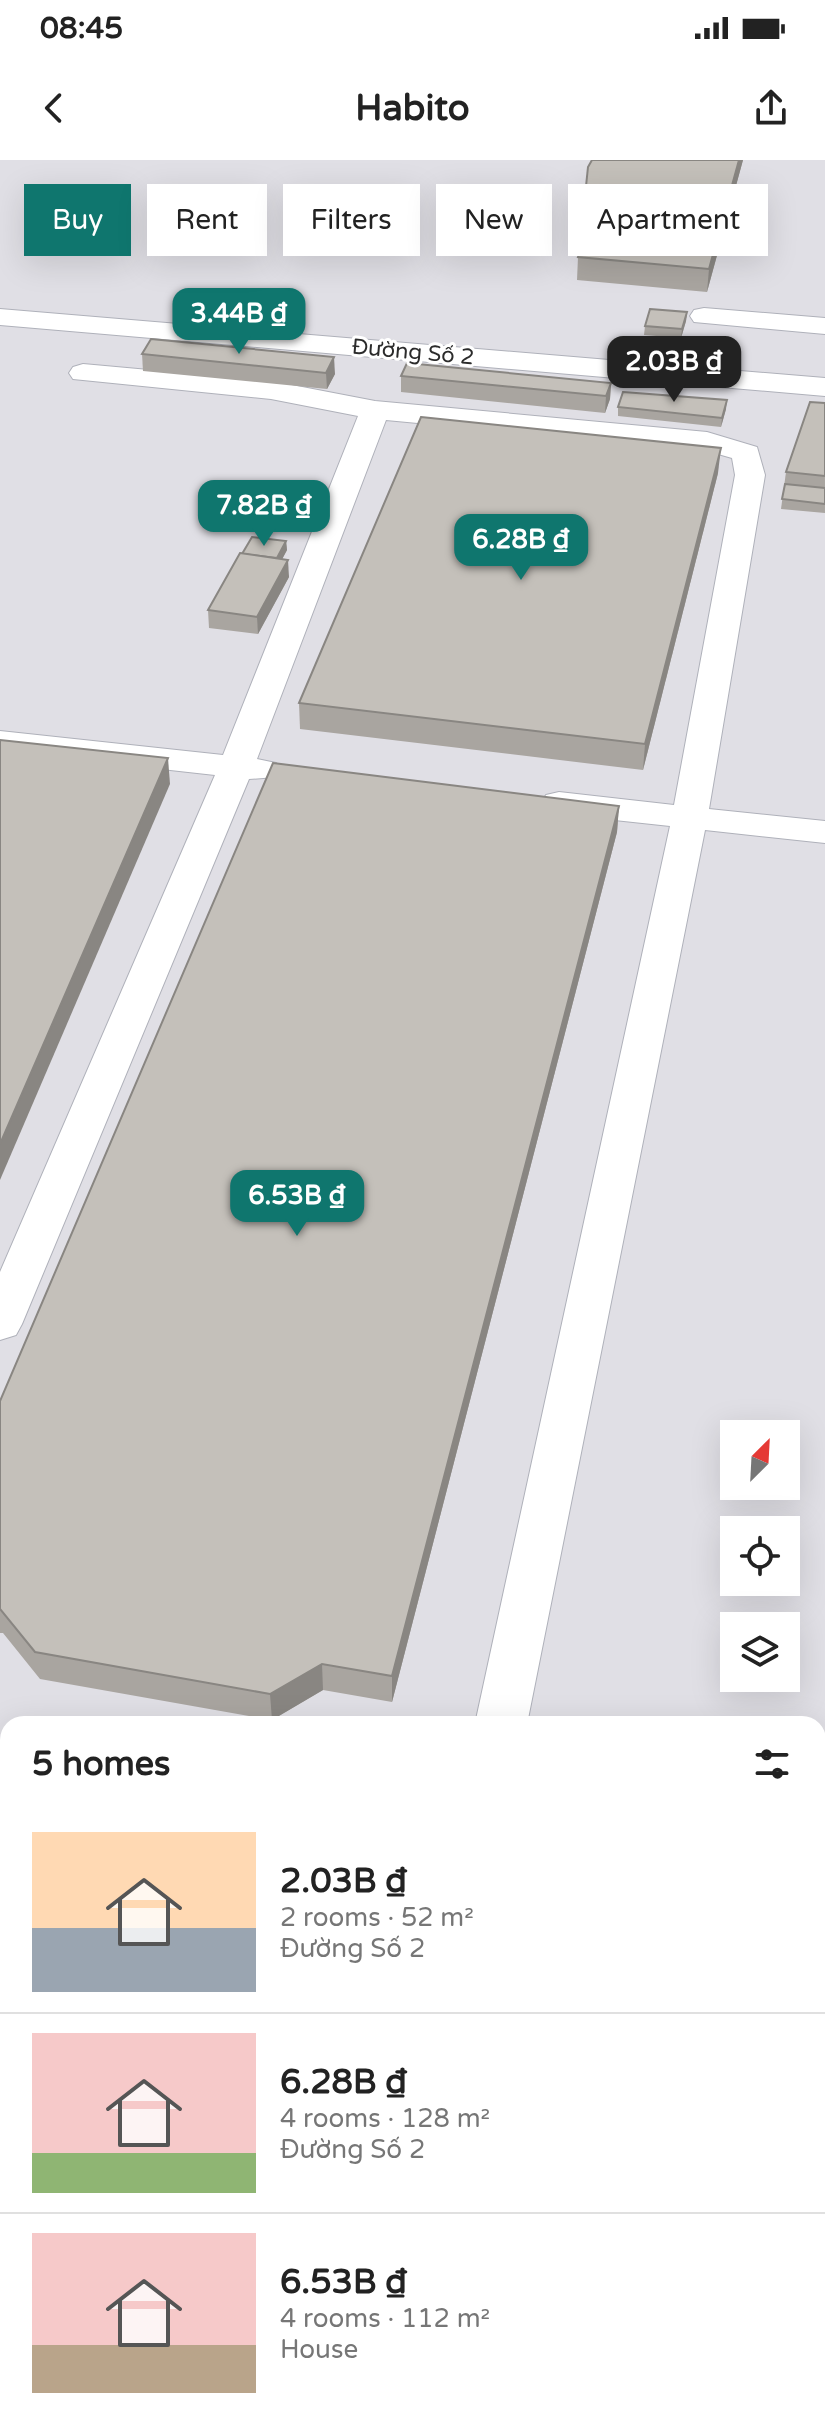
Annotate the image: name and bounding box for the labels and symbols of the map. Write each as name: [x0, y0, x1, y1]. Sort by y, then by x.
pin: 3.44B ₫: [165, 288, 313, 356]
street label: Đường Số 2: [351, 334, 475, 370]
pin: 2.03B ₫: [600, 336, 748, 404]
pin: 7.82B ₫: [190, 480, 338, 548]
pin: 6.28B ₫: [447, 514, 595, 582]
pin: 6.53B ₫: [223, 1170, 371, 1238]
north arrow: [720, 1420, 800, 1500]

